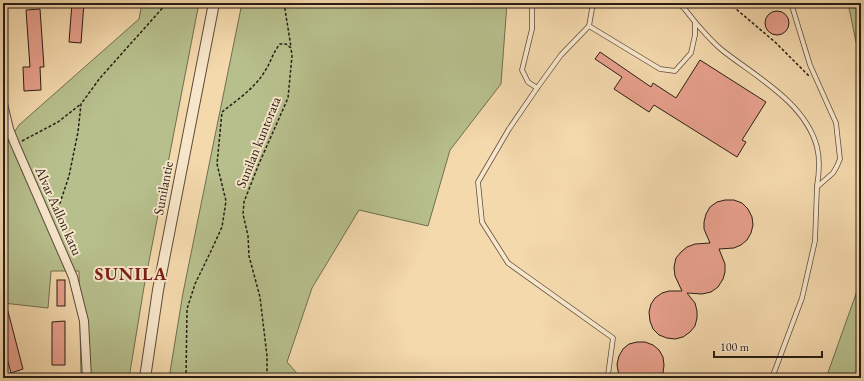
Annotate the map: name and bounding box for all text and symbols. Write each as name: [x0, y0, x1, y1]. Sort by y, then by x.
street label: Sunilan kuntorata: [232, 93, 285, 190]
street label: Sunilantie: [149, 159, 177, 216]
street label: Alvar Aallon katu: [31, 163, 87, 259]
district label: SUNILA: [95, 262, 167, 285]
scale bar: [714, 333, 822, 359]
text: 100 m: [720, 339, 750, 355]

